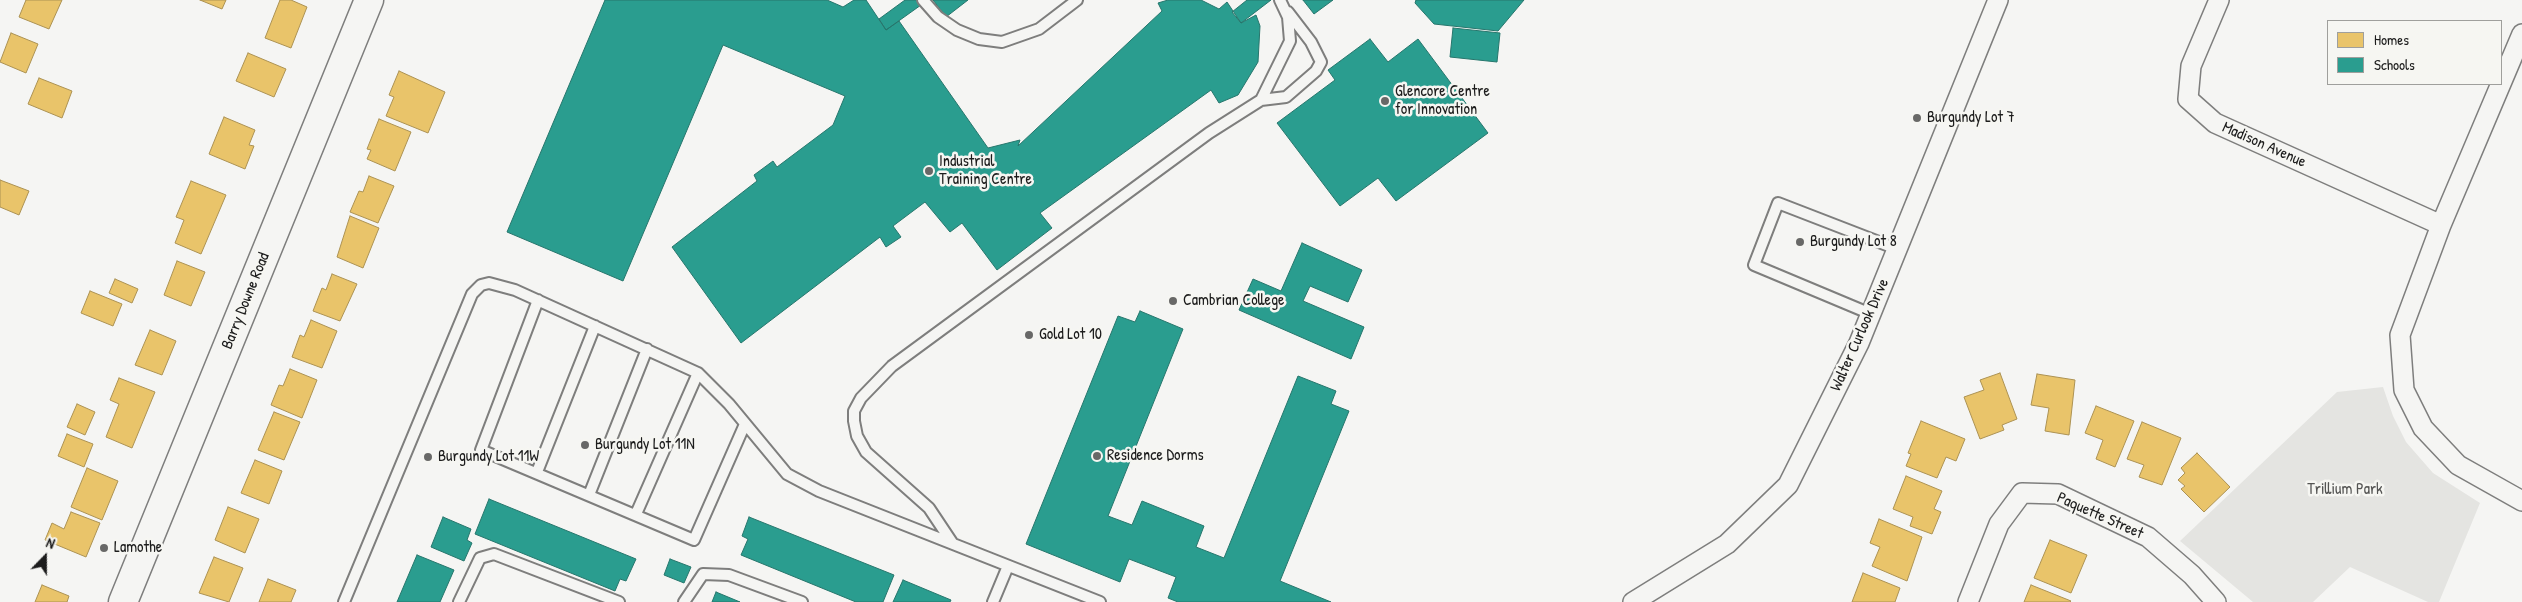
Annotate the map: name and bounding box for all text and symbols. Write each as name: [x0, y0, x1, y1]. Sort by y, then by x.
legend: [2327, 20, 2502, 85]
text: Homes: [2374, 29, 2409, 50]
text: Schools: [2374, 54, 2415, 75]
place label: Glencore Centre for Innovation: [1395, 82, 1490, 120]
marker: Glencore Centre for Innovation: [1379, 95, 1391, 107]
place label: Burgundy Lot 7: [1927, 108, 2015, 128]
marker: Burgundy Lot 7: [1911, 112, 1923, 124]
street label: Madison Avenue: [2219, 118, 2309, 172]
place label: Industrial Training Centre: [939, 152, 1032, 190]
marker: Industrial Training Centre: [923, 165, 935, 177]
place label: Burgundy Lot 8: [1810, 232, 1897, 252]
marker: Burgundy Lot 8: [1794, 236, 1806, 248]
street label: Barry Downe Road: [218, 250, 274, 352]
street label: Walter Curlook Drive: [1827, 276, 1893, 394]
place label: Cambrian College: [1183, 291, 1284, 311]
marker: Cambrian College: [1167, 295, 1179, 307]
place label: Gold Lot 10: [1039, 325, 1102, 345]
marker: Gold Lot 10: [1023, 329, 1035, 341]
place label: Burgundy Lot 11N: [595, 435, 695, 455]
marker: Burgundy Lot 11N: [579, 439, 591, 451]
place label: Residence Dorms: [1107, 446, 1204, 466]
place label: Burgundy Lot 11W: [438, 447, 539, 467]
marker: Residence Dorms: [1091, 450, 1103, 462]
marker: Burgundy Lot 11W: [422, 451, 434, 463]
park label: Trillium Park: [2307, 480, 2383, 500]
street label: Paquette Street: [2054, 488, 2146, 544]
north arrow: [20, 532, 70, 582]
text: N: [44, 532, 58, 553]
place label: Lamothe: [114, 538, 162, 558]
marker: Lamothe: [98, 542, 110, 554]

